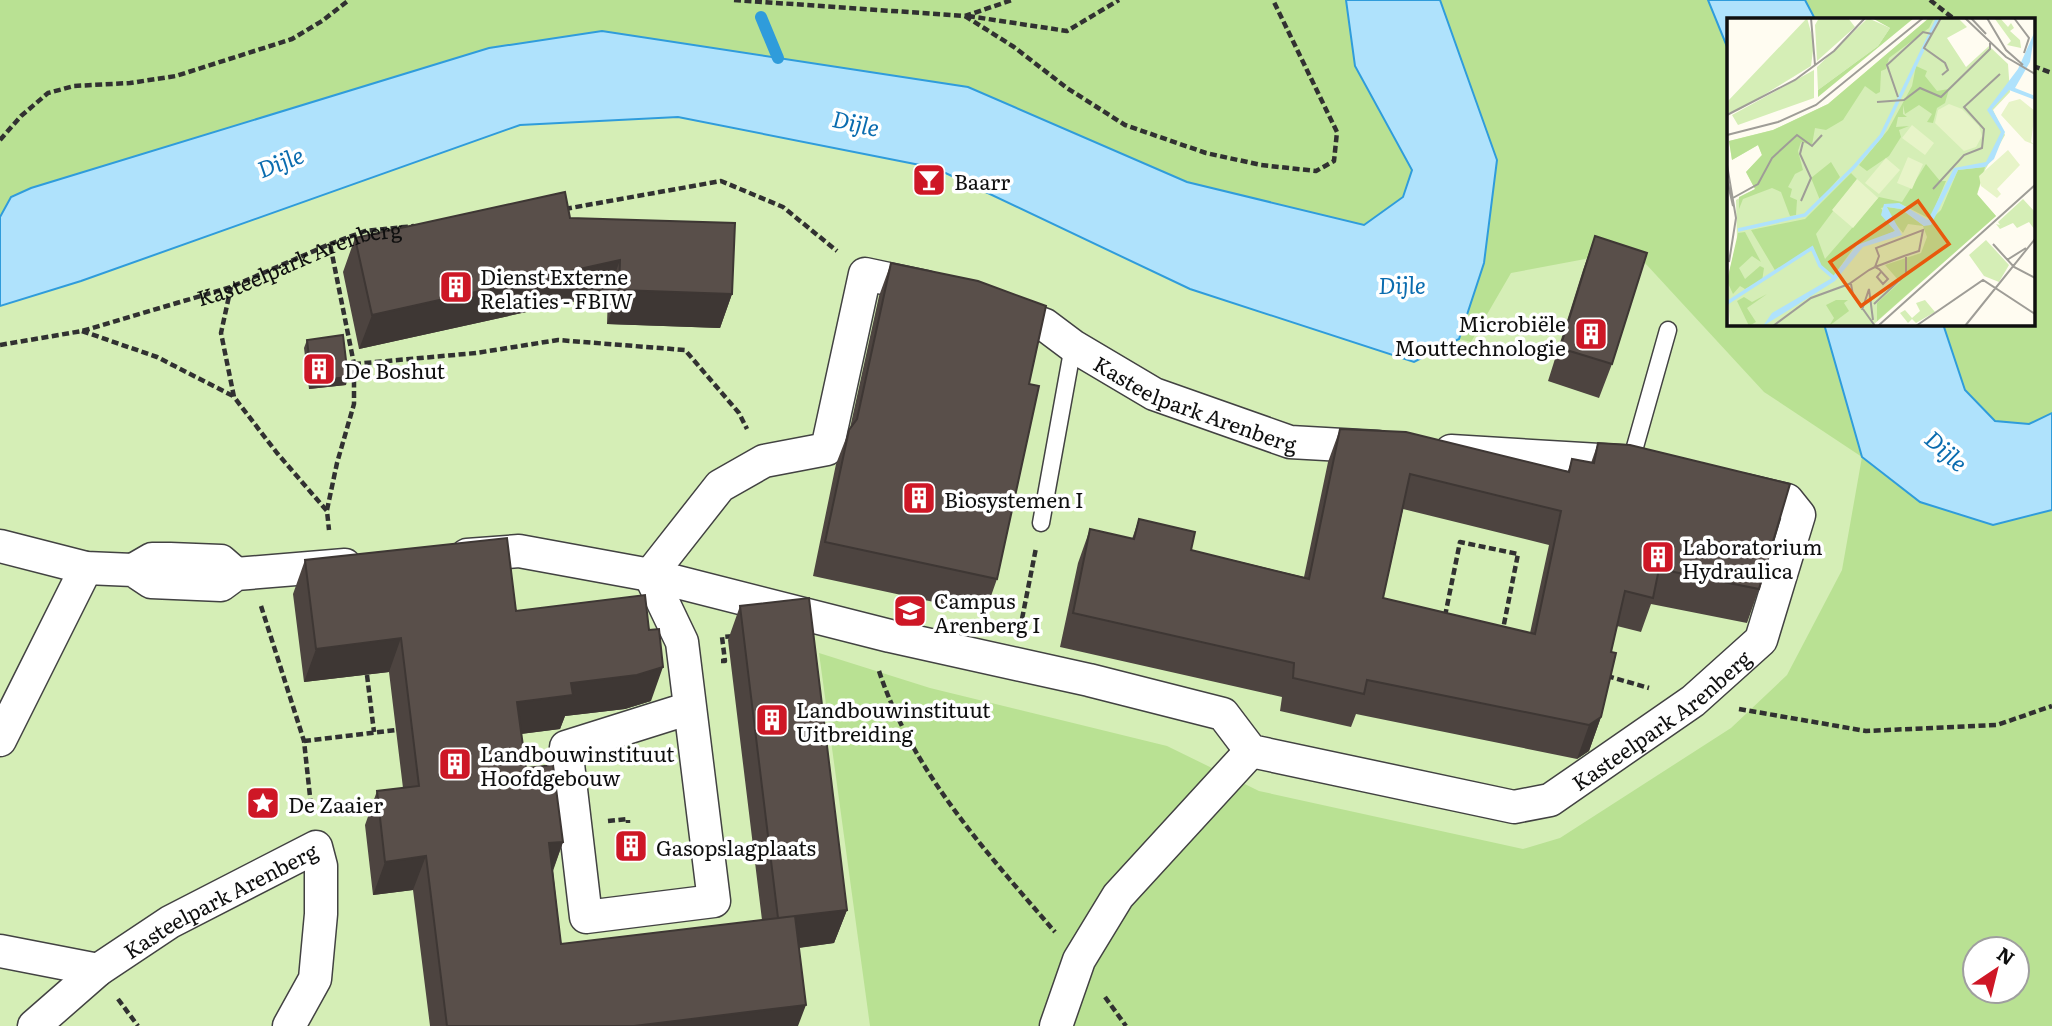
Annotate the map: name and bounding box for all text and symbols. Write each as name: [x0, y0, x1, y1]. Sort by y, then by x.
inset map: [1727, 18, 2035, 326]
water label: Dijle: [829, 100, 883, 144]
water label: Dijle: [252, 137, 308, 185]
bar icon: Baarr: [910, 161, 948, 199]
place label: Baarr: [954, 165, 1010, 196]
street label: Kasteelpark Arenberg: [193, 212, 403, 312]
place label: Dienst Externe Relaties - FBIW: [480, 260, 633, 315]
water label: Dijle: [1378, 267, 1426, 301]
building icon: Dienst Externe Relaties - FBIW: [437, 268, 475, 306]
place label: Microbiële Mouttechnologie: [1394, 307, 1566, 362]
building icon: Microbiële Mouttechnologie: [1572, 315, 1610, 353]
street label: Kasteelpark Arenberg: [1089, 347, 1297, 458]
building icon: De Boshut: [300, 350, 338, 388]
place label: De Boshut: [344, 354, 446, 385]
water label: Dijle: [1918, 422, 1976, 478]
building icon: Biosystemen I: [900, 479, 938, 517]
place label: Biosystemen I: [944, 483, 1084, 514]
place label: Laboratorium Hydraulica: [1682, 530, 1823, 585]
building icon: Laboratorium Hydraulica: [1639, 538, 1677, 576]
place label: Campus Arenberg I: [934, 584, 1041, 639]
school or university icon: Campus Arenberg I: [891, 592, 929, 630]
street label: Kasteelpark Arenberg: [1565, 641, 1757, 797]
place label: Landbouwinstituut Uitbreiding: [796, 693, 991, 748]
building icon: Landbouwinstituut Uitbreiding: [753, 701, 791, 739]
place label: Landbouwinstituut Hoofdgebouw: [480, 737, 675, 792]
building icon: Landbouwinstituut Hoofdgebouw: [436, 745, 474, 783]
place icon: De Zaaier: [244, 784, 282, 822]
place label: De Zaaier: [288, 788, 383, 819]
building icon: Gasopslagplaats: [612, 827, 650, 865]
place label: Gasopslagplaats: [656, 831, 816, 862]
street label: Kasteelpark Arenberg: [116, 834, 322, 965]
north arrow: [1961, 935, 2031, 1005]
text: N: [1992, 939, 2021, 971]

